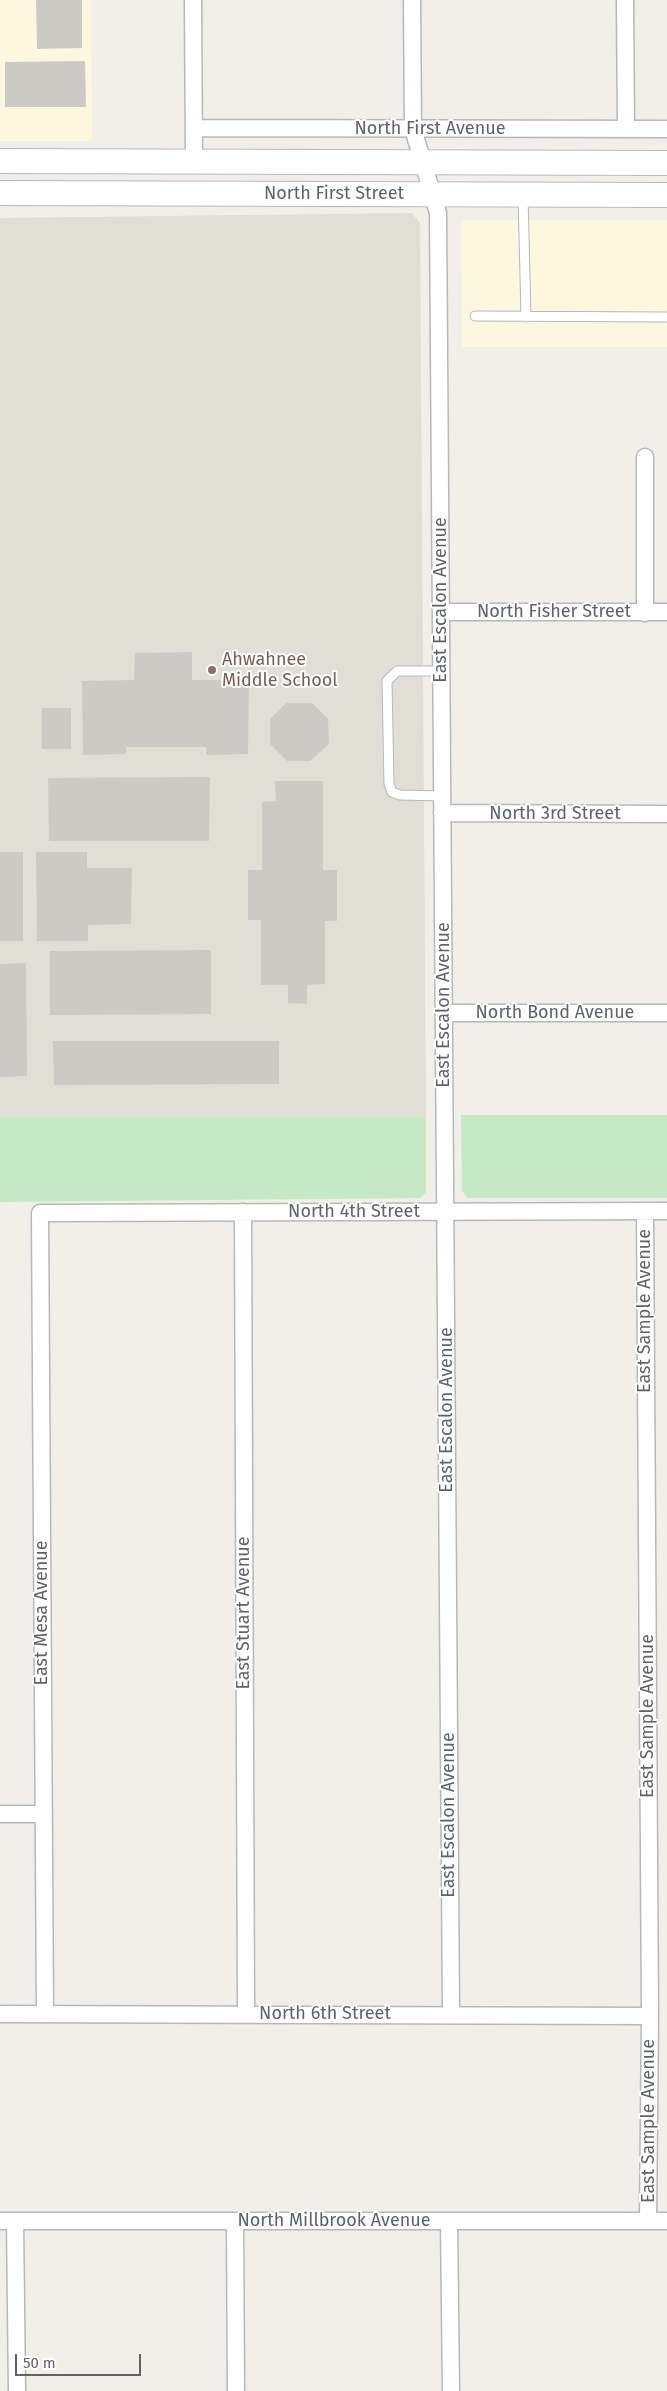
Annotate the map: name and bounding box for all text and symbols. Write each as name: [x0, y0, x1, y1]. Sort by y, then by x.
street label: North First Avenue: [355, 118, 505, 140]
street label: North First Street: [264, 183, 404, 205]
street label: East Escalon Avenue: [430, 517, 452, 683]
street label: North Fisher Street: [477, 601, 631, 623]
place label: Ahwahnee Middle School: [222, 649, 338, 692]
marker: Ahwahnee Middle School: [206, 664, 218, 676]
street label: North 3rd Street: [489, 803, 621, 825]
street label: East Escalon Avenue: [433, 922, 455, 1088]
street label: North Bond Avenue: [476, 1002, 634, 1024]
street label: North 4th Street: [288, 1201, 420, 1223]
street label: East Sample Avenue: [634, 1229, 656, 1393]
street label: East Escalon Avenue: [436, 1327, 458, 1493]
street label: East Stuart Avenue: [233, 1536, 255, 1690]
street label: East Mesa Avenue: [31, 1540, 53, 1686]
street label: East Sample Avenue: [637, 1634, 659, 1798]
street label: East Escalon Avenue: [438, 1732, 460, 1898]
street label: North 6th Street: [259, 2003, 391, 2025]
street label: East Sample Avenue: [638, 2039, 660, 2203]
street label: North Millbrook Avenue: [237, 2210, 431, 2232]
scale bar: [18, 2344, 144, 2376]
text: 50 m: [23, 2354, 56, 2372]

